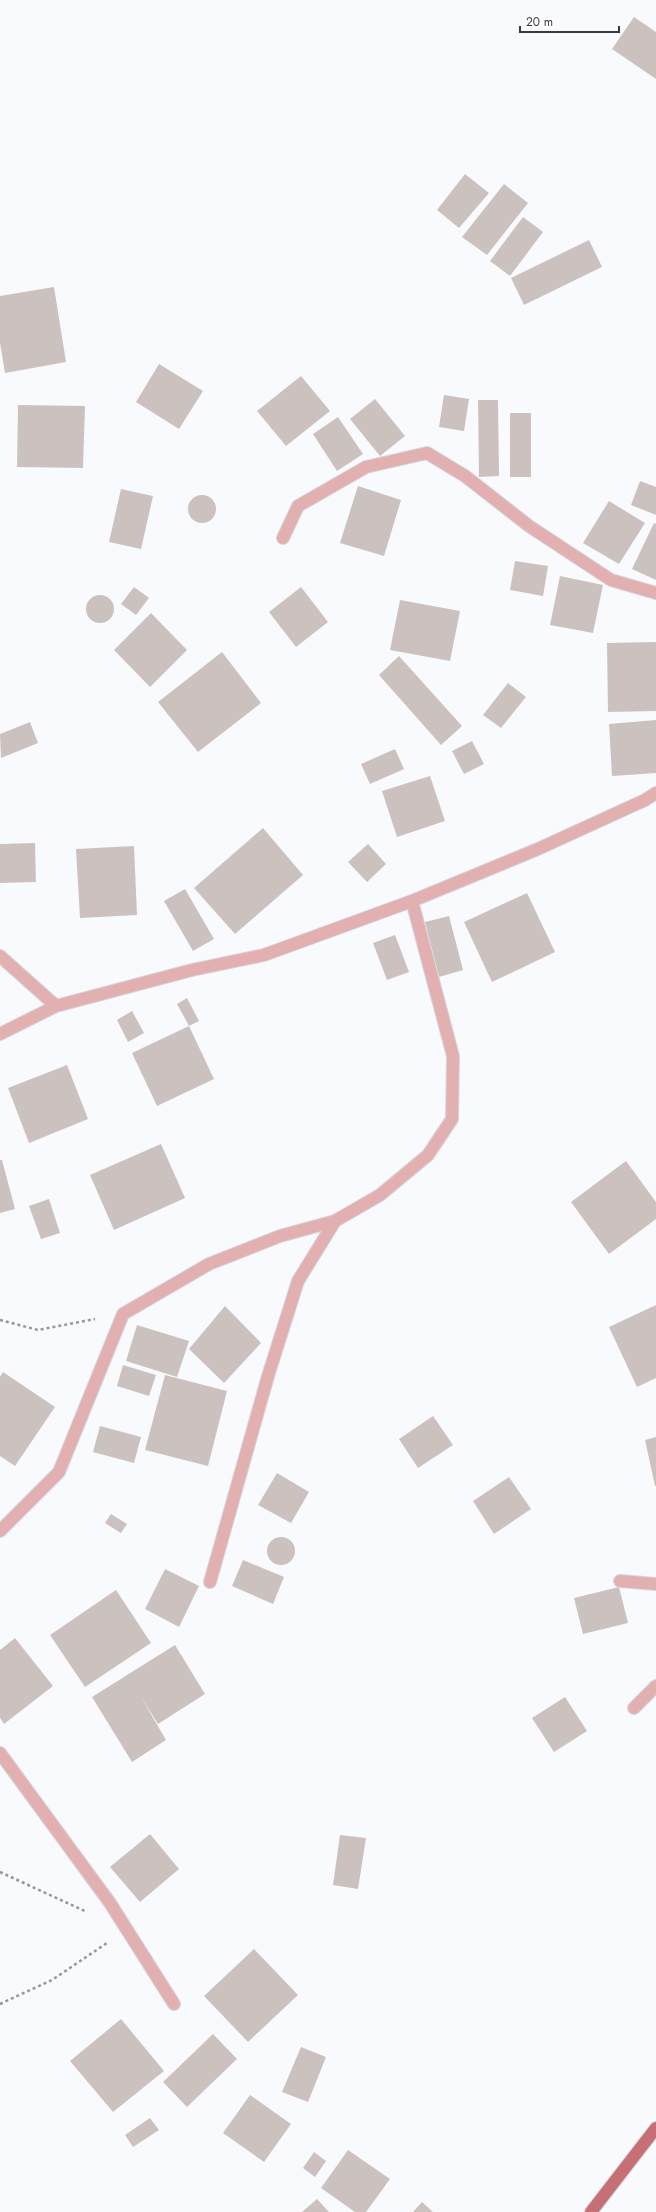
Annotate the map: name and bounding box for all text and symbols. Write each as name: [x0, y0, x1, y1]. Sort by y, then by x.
scale bar: [520, 8, 619, 34]
text: 20 m: [526, 13, 553, 31]

